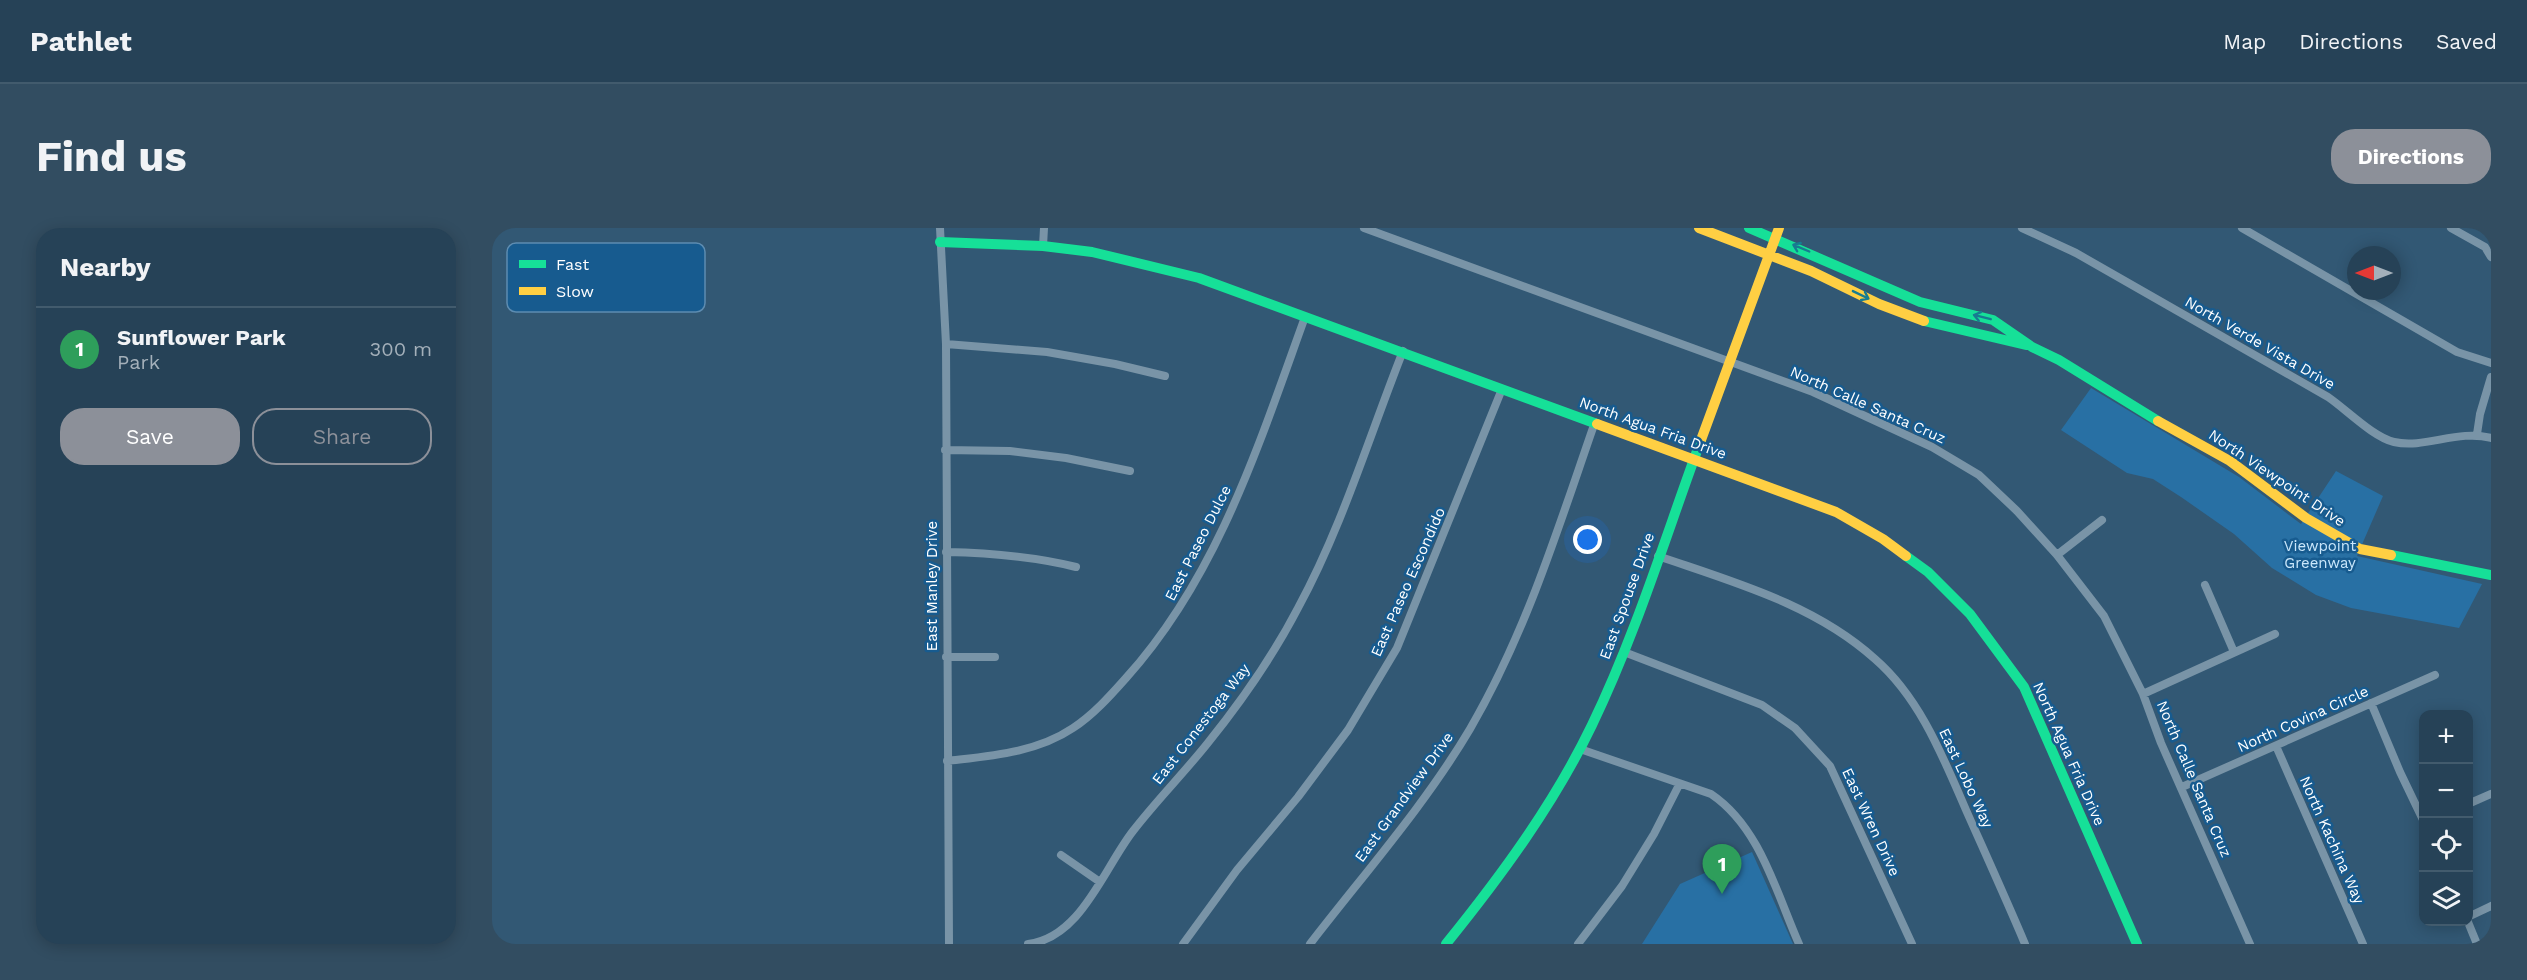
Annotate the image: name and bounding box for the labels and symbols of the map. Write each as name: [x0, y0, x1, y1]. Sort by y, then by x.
one-way arrow: [1792, 242, 1810, 253]
legend: [507, 243, 705, 312]
north arrow: [2347, 246, 2401, 300]
text: Fast: [556, 255, 589, 274]
text: Slow: [556, 282, 594, 301]
one-way arrow: [1851, 290, 1869, 302]
street label: North Verde Vista Drive: [2182, 293, 2338, 393]
one-way arrow: [1973, 311, 1992, 323]
street label: North Calle Santa Cruz: [1787, 363, 1949, 447]
street label: North Agua Fria Drive: [1577, 393, 1729, 463]
street label: North Viewpoint Drive: [2205, 426, 2349, 530]
street label: East Paseo Dulce: [1161, 482, 1235, 604]
street label: East Paseo Escondido: [1367, 504, 1449, 660]
street label: East Manley Drive: [923, 521, 941, 651]
your location: [1573, 525, 1602, 554]
street label: East Spouse Drive: [1596, 530, 1658, 662]
park label: Viewpoint Greenway: [2284, 537, 2357, 572]
street label: East Conestoga Way: [1148, 660, 1254, 788]
street label: North Agua Fria Drive: [2029, 679, 2109, 829]
street label: North Covina Circle: [2235, 682, 2371, 756]
street label: North Calle Santa Cruz: [2153, 698, 2235, 860]
street label: East Lobo Way: [1935, 725, 1997, 831]
street label: East Grandview Drive: [1351, 729, 1457, 865]
street label: East Wren Drive: [1838, 765, 1904, 879]
street label: North Kachina Way: [2296, 773, 2368, 907]
pin: 1: [1702, 844, 1742, 894]

